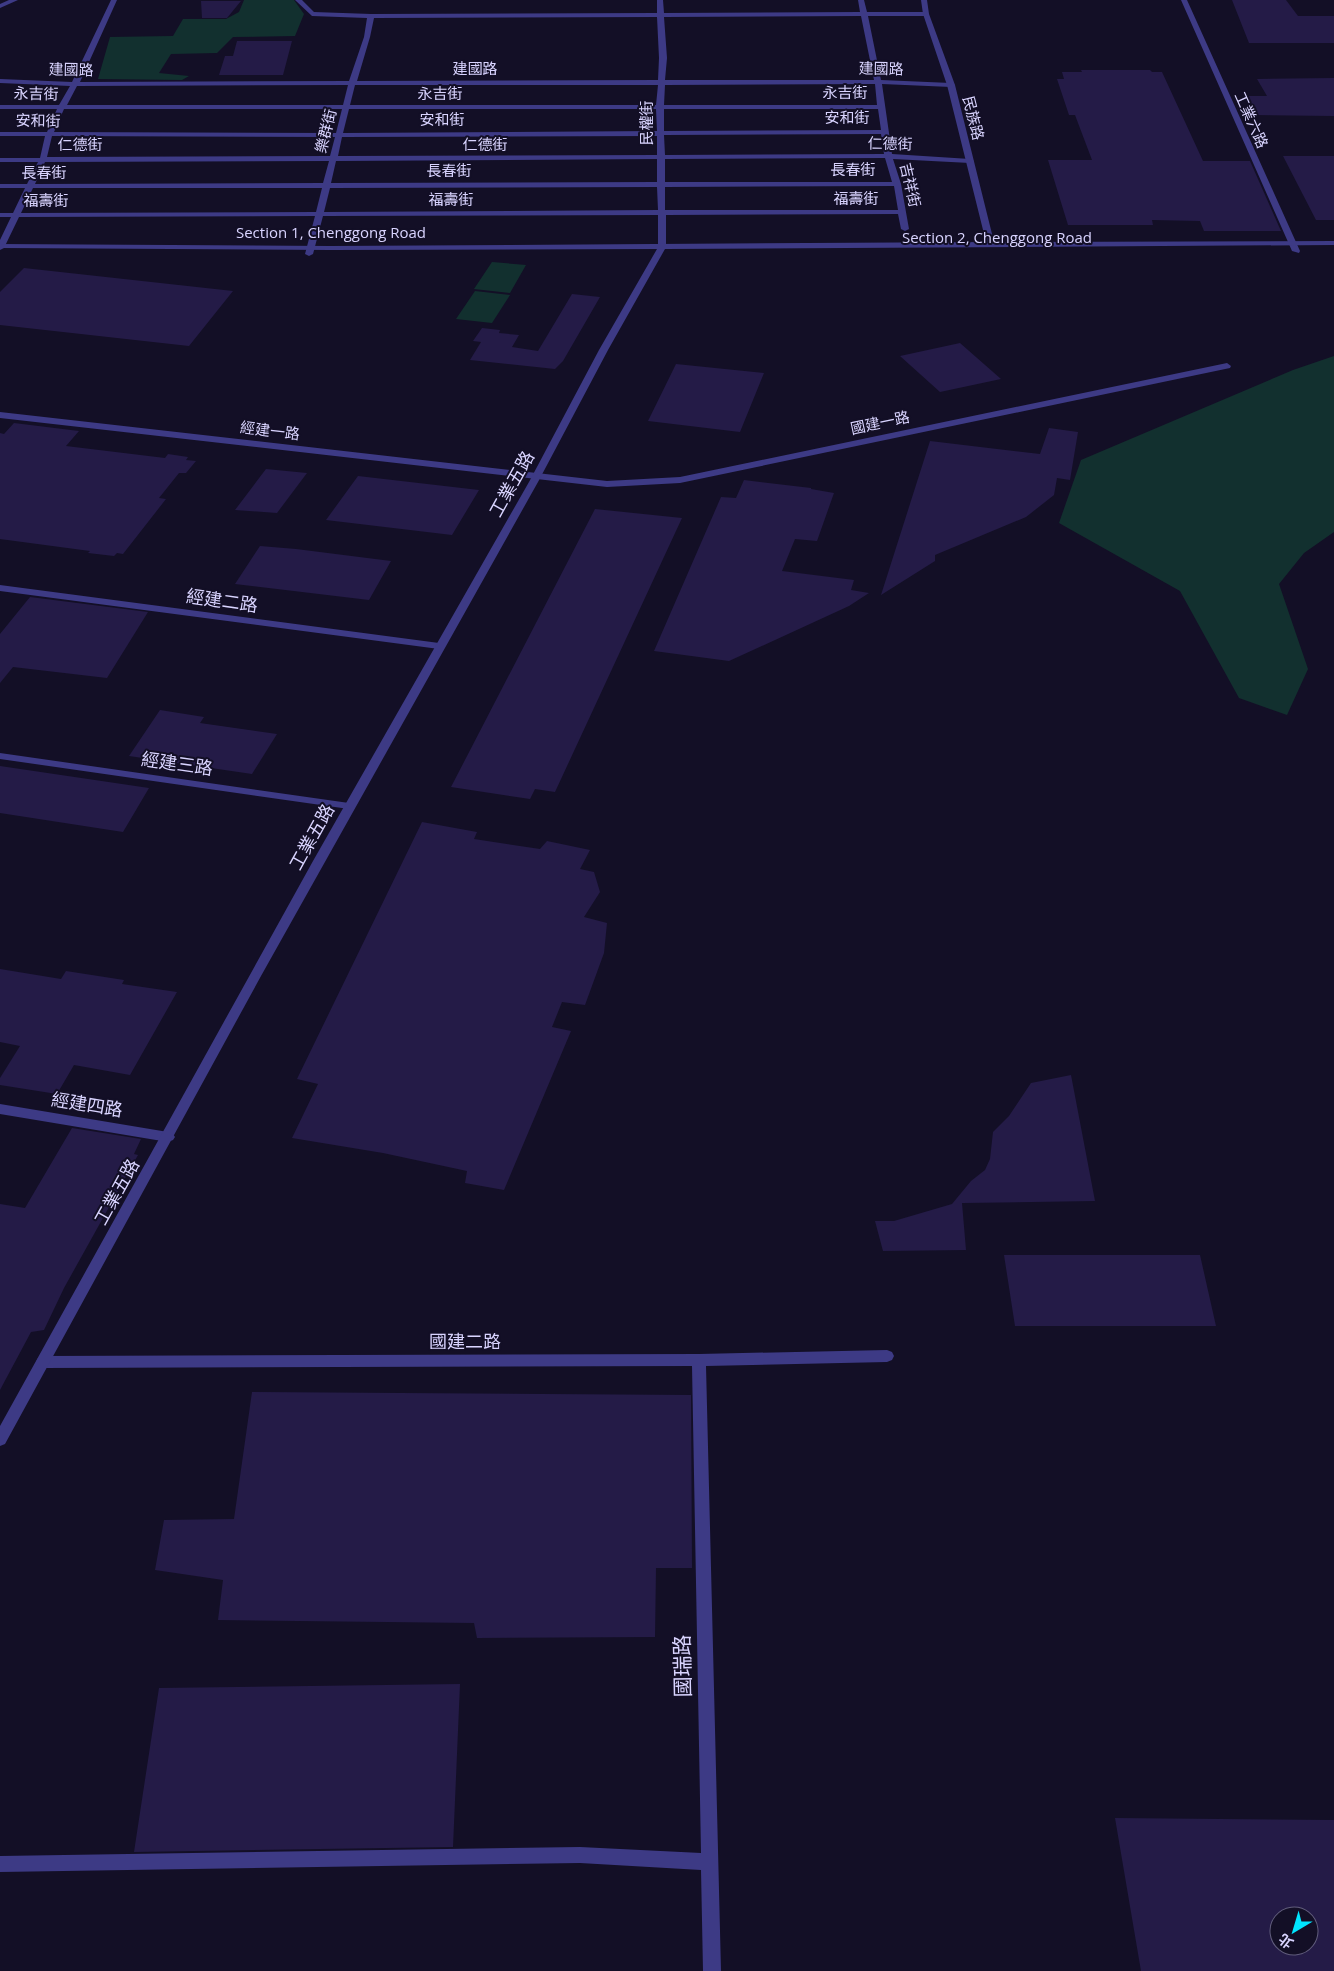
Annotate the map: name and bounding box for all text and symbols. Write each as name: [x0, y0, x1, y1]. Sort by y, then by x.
street label: 建國路: [452, 58, 498, 78]
street label: 建國路: [858, 58, 904, 78]
street label: 建國路: [48, 59, 94, 79]
street label: 永吉街: [822, 82, 868, 102]
street label: 永吉街: [13, 83, 59, 103]
street label: 永吉街: [417, 83, 463, 103]
street label: 工業六路: [1231, 88, 1273, 151]
street label: 民族路: [959, 93, 989, 142]
street label: 民權街: [636, 100, 656, 146]
street label: 樂群街: [310, 106, 340, 155]
street label: 安和街: [824, 107, 870, 127]
street label: 安和街: [419, 109, 465, 129]
street label: 安和街: [15, 110, 61, 130]
street label: 仁德街: [867, 133, 913, 153]
street label: 仁德街: [57, 134, 103, 154]
street label: 仁德街: [462, 134, 508, 154]
street label: 長春街: [830, 159, 876, 179]
street label: 長春街: [426, 160, 472, 180]
street label: 吉祥街: [896, 161, 926, 209]
street label: 長春街: [21, 162, 67, 182]
street label: 福壽街: [833, 188, 879, 208]
street label: 福壽街: [428, 189, 474, 209]
street label: 福壽街: [23, 190, 69, 210]
street label: Section 1, Chenggong Road: [236, 222, 426, 242]
street label: Section 2, Chenggong Road: [902, 227, 1092, 247]
street label: 國建一路: [848, 406, 911, 438]
street label: 經建一路: [239, 416, 301, 444]
street label: 工業五路: [483, 446, 539, 521]
street label: 經建二路: [185, 583, 259, 617]
street label: 經建三路: [140, 746, 214, 780]
street label: 工業五路: [283, 799, 339, 874]
street label: 經建四路: [50, 1087, 125, 1121]
street label: 工業五路: [88, 1154, 144, 1229]
street label: 國建二路: [429, 1329, 501, 1353]
street label: 國瑞路: [667, 1634, 697, 1698]
north arrow: [1269, 1906, 1319, 1956]
text: 北: [1274, 1930, 1297, 1953]

